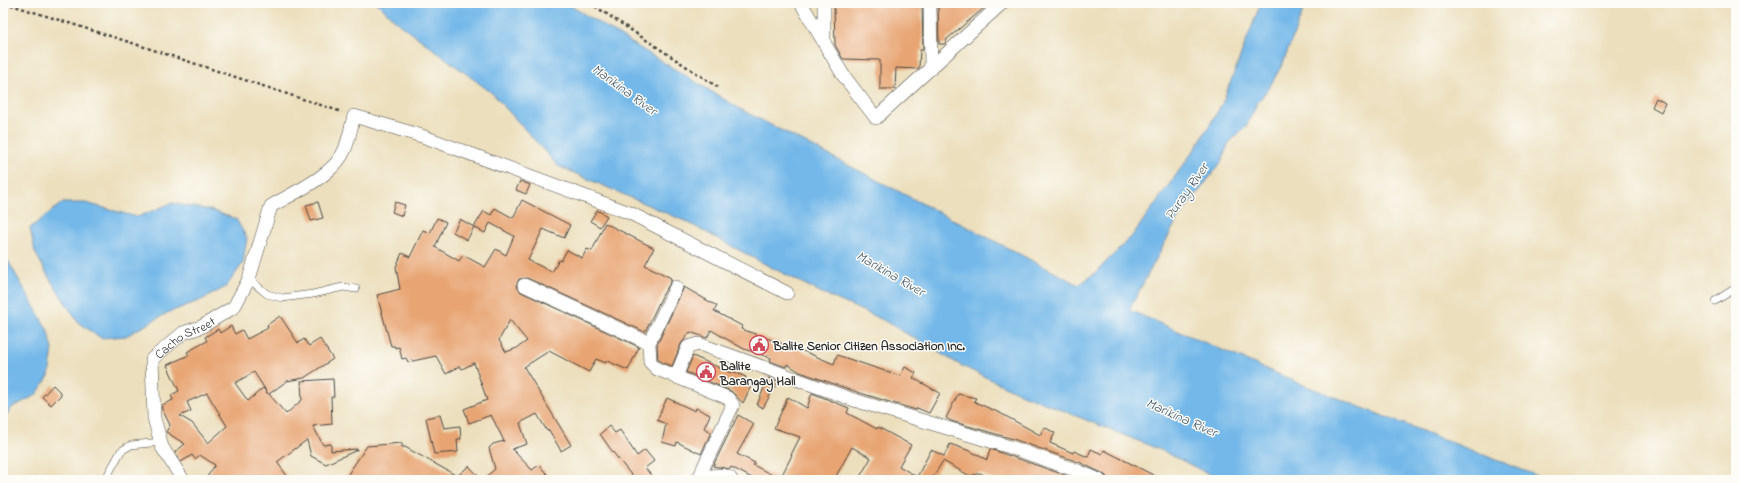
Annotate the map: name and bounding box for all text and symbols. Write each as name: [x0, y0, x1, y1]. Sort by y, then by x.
water label: Marikina River: [587, 59, 662, 122]
water label: Puray River: [1160, 158, 1215, 225]
water label: Marikina River: [852, 246, 930, 303]
street label: Cacho Street: [151, 312, 220, 364]
public building icon: Balite Senior Citizen Association Inc.: [748, 334, 770, 356]
place label: Balite Senior Citizen Association Inc.: [772, 337, 965, 356]
place label: Balite Barangay Hall: [719, 357, 796, 393]
public building icon: Balite Barangay Hall: [695, 361, 717, 383]
water label: Marikina River: [1142, 393, 1222, 444]

